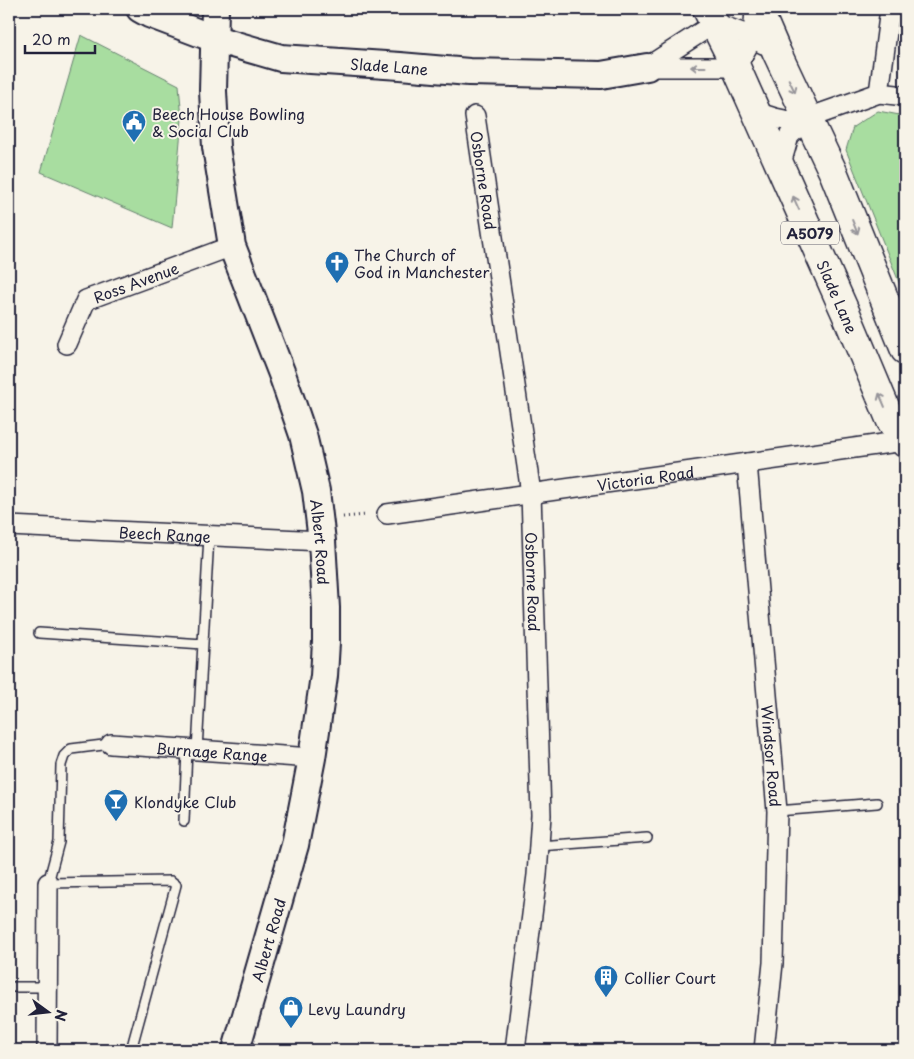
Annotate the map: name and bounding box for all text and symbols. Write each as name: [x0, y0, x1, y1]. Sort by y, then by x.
scale bar: [25, 22, 95, 54]
text: 20 m: [32, 27, 71, 50]
street label: Slade Lane: [349, 51, 429, 80]
one-way arrow: [690, 62, 706, 72]
one-way arrow: [788, 78, 798, 93]
place label: Beech House Bowling & Social Club: [152, 102, 305, 142]
public building icon: Beech House Bowling & Social Club: [121, 109, 147, 143]
street label: Osborne Road: [466, 129, 503, 231]
one-way arrow: [791, 196, 801, 211]
one-way arrow: [851, 219, 861, 234]
road number: A5079: [781, 222, 839, 244]
place label: The Church of God in Manchester: [354, 243, 489, 283]
church icon: The Church of God in Manchester: [324, 250, 350, 284]
street label: Ross Avenue: [90, 255, 182, 308]
street label: Slade Lane: [812, 256, 864, 337]
one-way arrow: [877, 393, 887, 408]
street label: Victoria Road: [595, 459, 696, 496]
street label: Albert Road: [306, 498, 336, 585]
street label: Beech Range: [118, 520, 211, 547]
street label: Osborne Road: [521, 532, 547, 632]
street label: Windsor Road: [756, 704, 788, 808]
street label: Burnage Range: [155, 736, 268, 766]
bar icon: Klondyke Club: [103, 788, 129, 822]
place label: Klondyke Club: [134, 790, 236, 813]
street label: Albert Road: [245, 895, 291, 985]
building icon: Collier Court: [593, 964, 619, 998]
place label: Collier Court: [624, 966, 716, 989]
north arrow: [22, 986, 72, 1036]
shop icon: Levy Laundry: [278, 995, 304, 1029]
place label: Levy Laundry: [308, 997, 406, 1020]
text: N: [49, 1007, 73, 1024]

